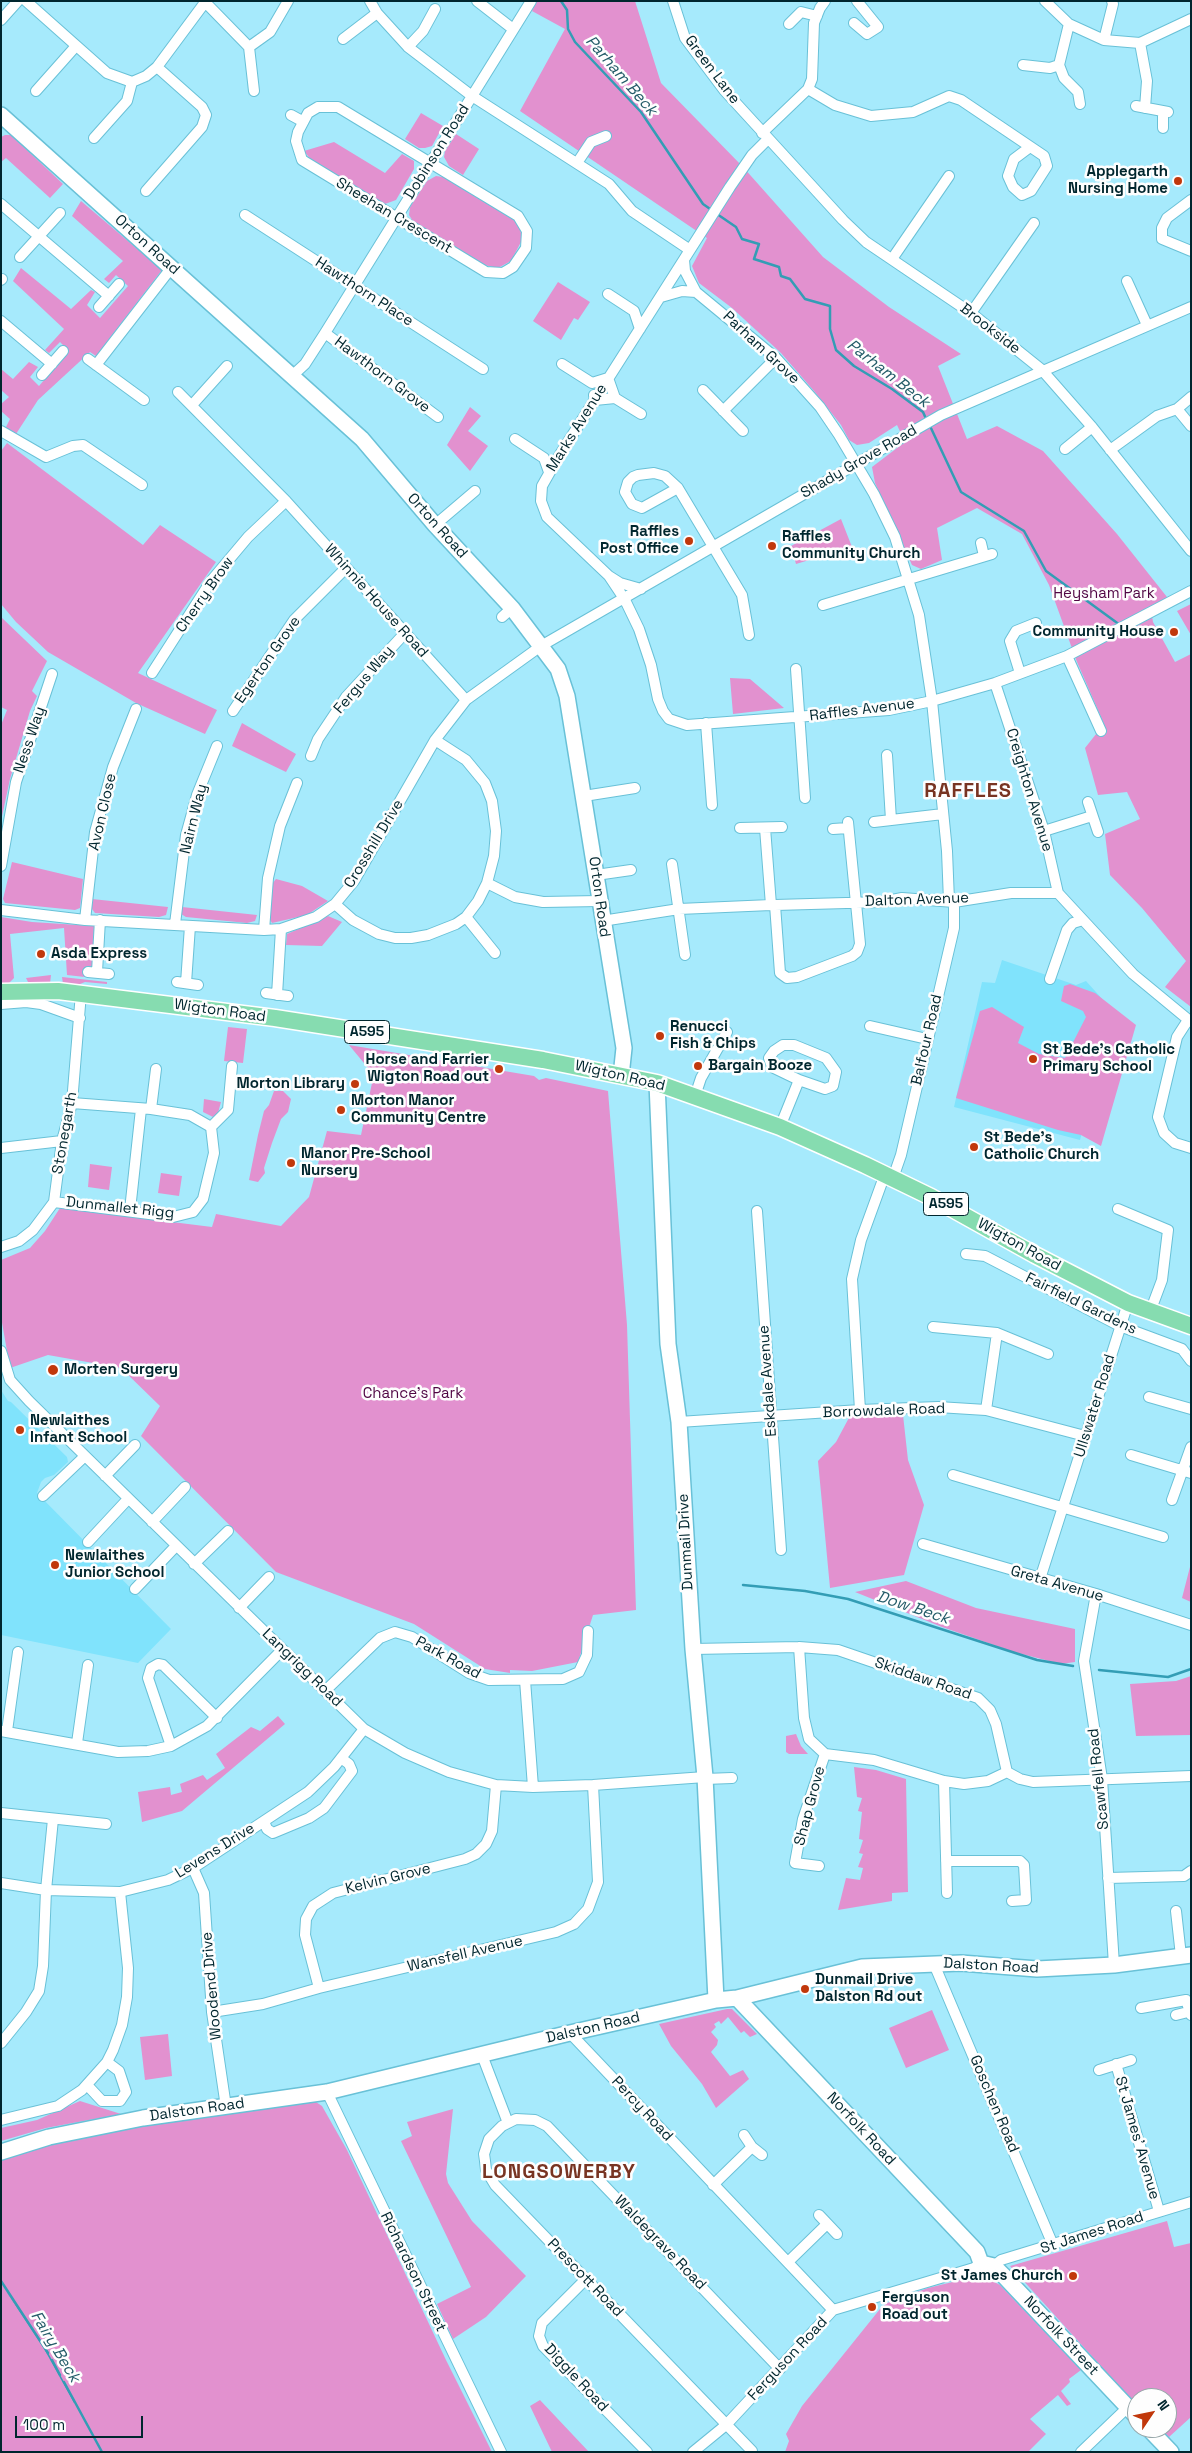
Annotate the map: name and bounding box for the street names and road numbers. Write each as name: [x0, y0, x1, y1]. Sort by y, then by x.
street label: Green Lane: [680, 32, 744, 108]
street label: Dobinson Road: [401, 101, 473, 203]
street label: Sheehan Crescent: [333, 174, 455, 258]
street label: Orton Road: [111, 211, 183, 279]
street label: Hawthorn Place: [312, 254, 416, 330]
street label: Brookside: [956, 300, 1024, 358]
street label: Parham Grove: [719, 308, 803, 388]
street label: Hawthorn Grove: [331, 333, 433, 417]
street label: Marks Avenue: [543, 381, 611, 475]
street label: Shady Grove Road: [798, 421, 920, 503]
street label: Orton Road: [403, 490, 471, 562]
street label: Whinnie House Road: [320, 541, 432, 661]
street label: Cherry Brow: [172, 554, 238, 636]
street label: Egerton Grove: [231, 613, 305, 707]
street label: Fergus Way: [330, 642, 398, 718]
street label: Raffles Avenue: [808, 695, 916, 725]
street label: Ness Way: [10, 704, 50, 776]
street label: Creighton Avenue: [1002, 726, 1056, 854]
street label: Avon Close: [85, 772, 121, 852]
street label: Nairn Way: [177, 782, 211, 856]
street label: Crosshill Drive: [341, 796, 407, 892]
street label: Orton Road: [584, 855, 614, 939]
street label: Dalton Avenue: [865, 889, 969, 911]
street label: Balfour Road: [908, 993, 946, 1087]
street label: Wigton Road: [173, 996, 267, 1026]
road number: A595: [344, 1020, 390, 1044]
street label: Wigton Road: [573, 1057, 667, 1095]
street label: Stonegarth: [49, 1090, 81, 1176]
road number: A595: [924, 1192, 968, 1216]
street label: Dunmallet Rigg: [65, 1193, 175, 1223]
street label: Wigton Road: [974, 1215, 1064, 1275]
street label: Fairfield Gardens: [1022, 1269, 1140, 1339]
street label: Eskdale Avenue: [755, 1325, 781, 1437]
street label: Ullswater Road: [1071, 1352, 1119, 1460]
street label: Borrowdale Road: [822, 1400, 946, 1422]
street label: Dunmail Drive: [674, 1493, 698, 1591]
street label: Greta Avenue: [1008, 1562, 1106, 1606]
street label: Langrigg Road: [258, 1625, 346, 1711]
street label: Park Road: [412, 1633, 484, 1683]
street label: Skiddaw Road: [872, 1654, 974, 1704]
street label: Scawfell Road: [1085, 1727, 1113, 1831]
street label: Shap Grove: [791, 1764, 829, 1848]
street label: Levens Drive: [172, 1819, 258, 1883]
street label: Kelvin Grove: [344, 1860, 432, 1898]
street label: Woodend Drive: [198, 1931, 226, 2041]
street label: Wansfell Avenue: [406, 1932, 524, 1976]
street label: Dalston Road: [943, 1955, 1039, 1977]
street label: Dalston Road: [544, 2008, 642, 2048]
street label: Goschen Road: [965, 2053, 1023, 2155]
street label: Percy Road: [608, 2073, 676, 2145]
street label: St James' Avenue: [1111, 2074, 1163, 2202]
street label: Norfolk Road: [823, 2089, 899, 2169]
street label: Dalston Road: [148, 2094, 246, 2126]
street label: Waldegrave Road: [610, 2192, 710, 2294]
street label: St James Road: [1038, 2208, 1146, 2258]
street label: Richardson Street: [376, 2209, 450, 2335]
street label: Prescott Road: [543, 2235, 627, 2321]
street label: Norfolk Street: [1020, 2293, 1102, 2379]
street label: Ferguson Road: [745, 2313, 831, 2405]
street label: Diggle Road: [540, 2340, 612, 2416]

